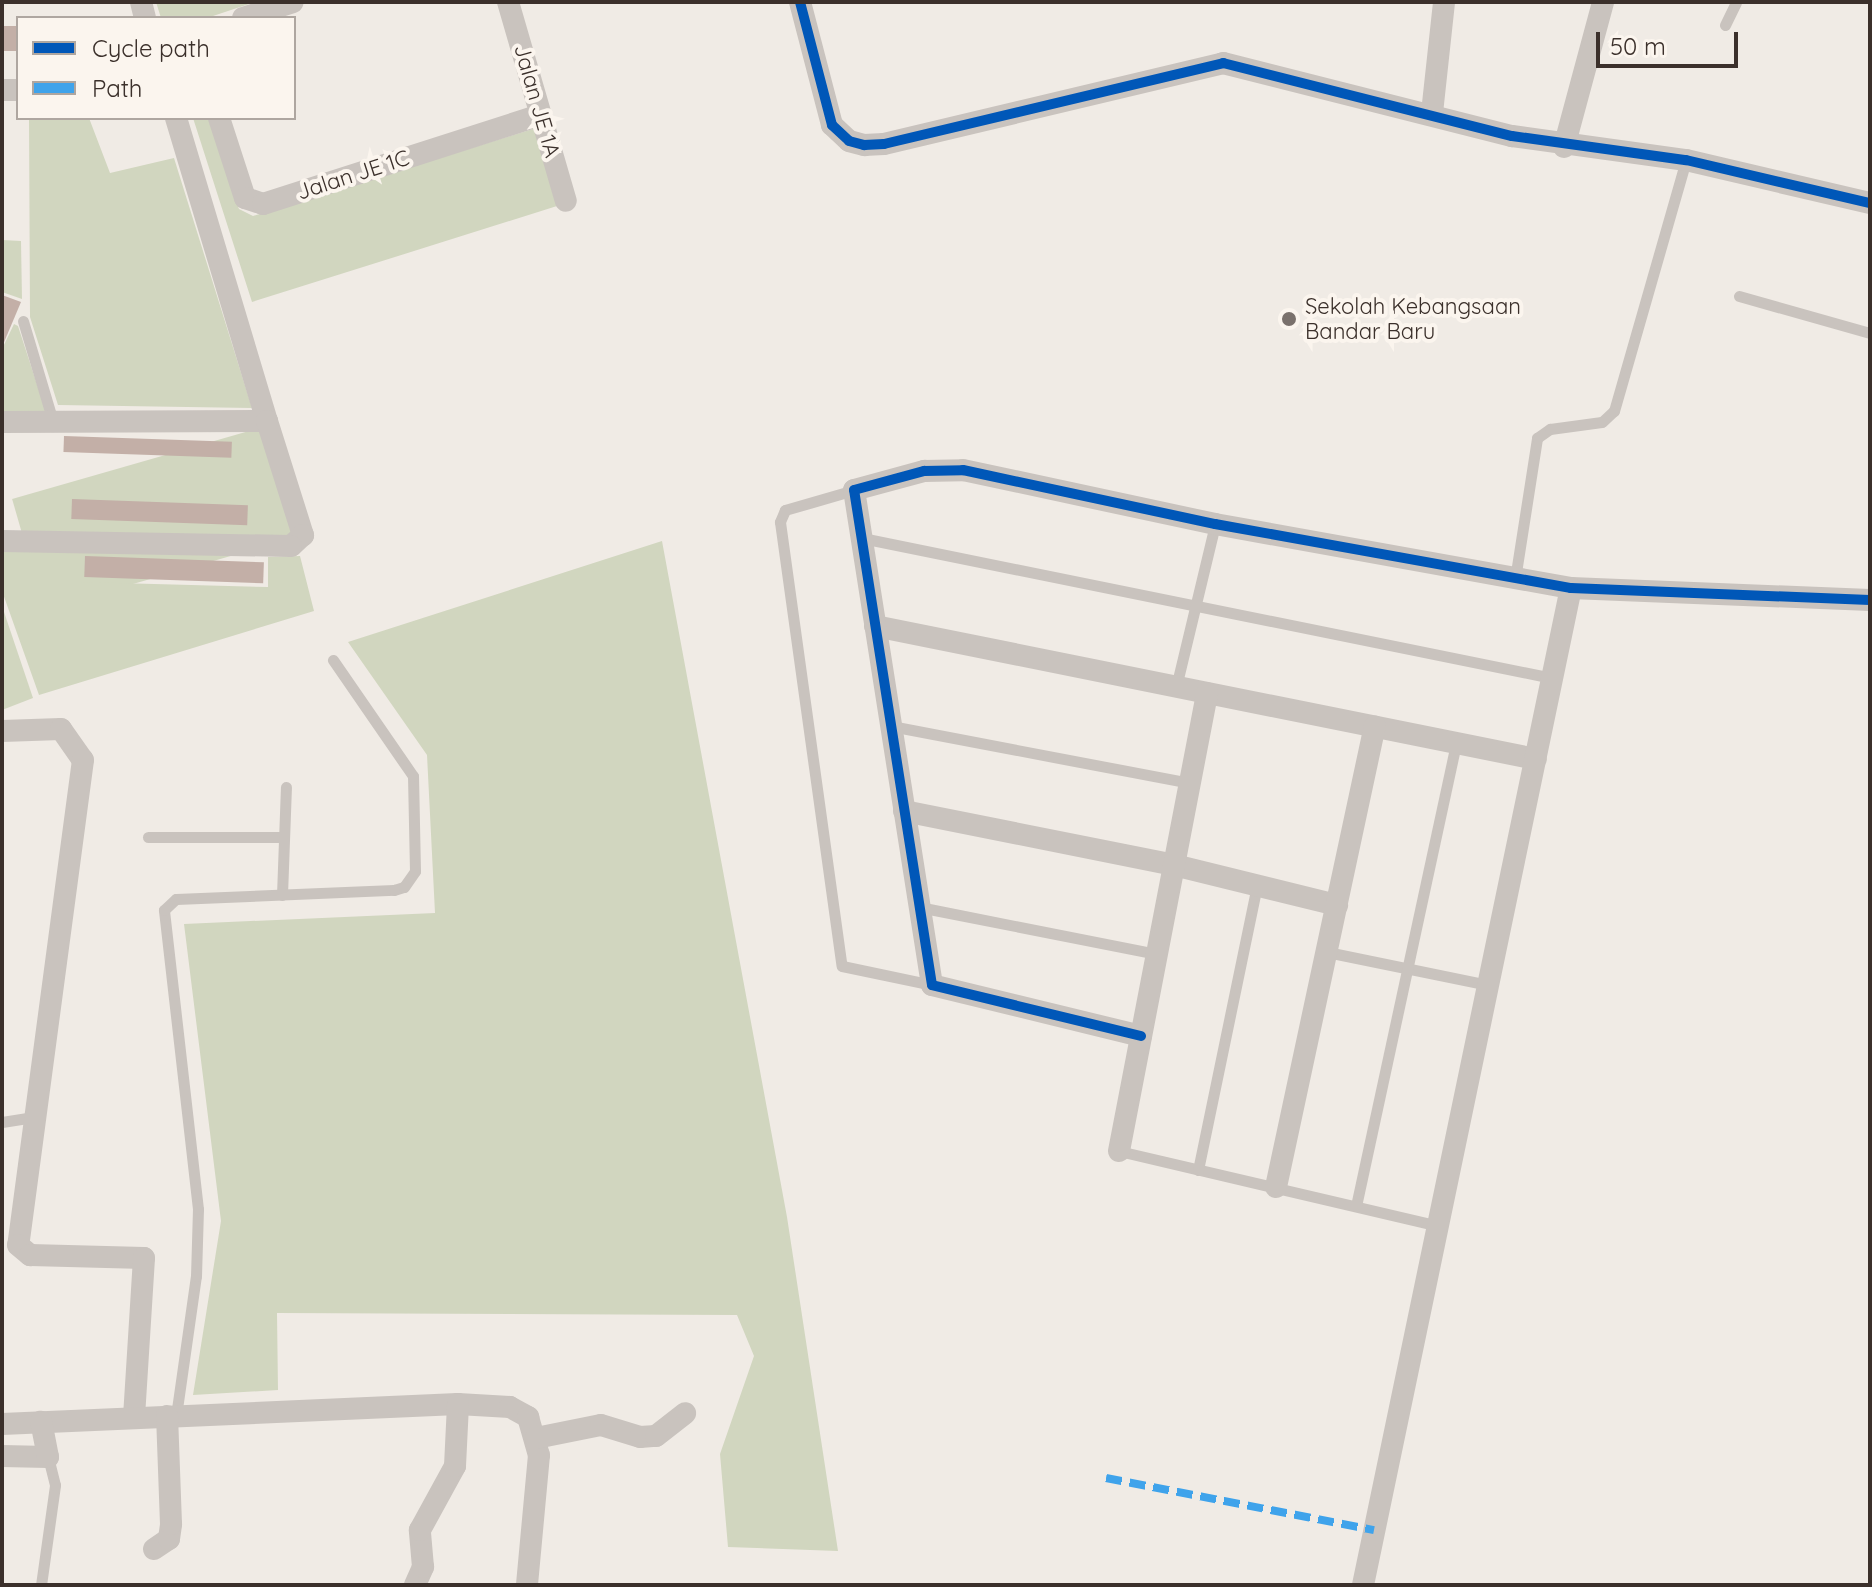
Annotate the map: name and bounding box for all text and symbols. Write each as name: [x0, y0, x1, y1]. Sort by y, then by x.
legend: [16, 16, 296, 120]
scale bar: [1600, 16, 1742, 66]
text: 50 m: [1610, 31, 1666, 61]
text: Cycle path: [92, 33, 210, 63]
street label: Jalan JE 1A: [508, 41, 566, 161]
text: Path: [92, 73, 143, 103]
street label: Jalan JE 1C: [293, 144, 413, 206]
place label: Sekolah Kebangsaan Bandar Baru: [1305, 293, 1521, 344]
marker: Sekolah Kebangsaan Bandar Baru: [1280, 310, 1298, 328]

